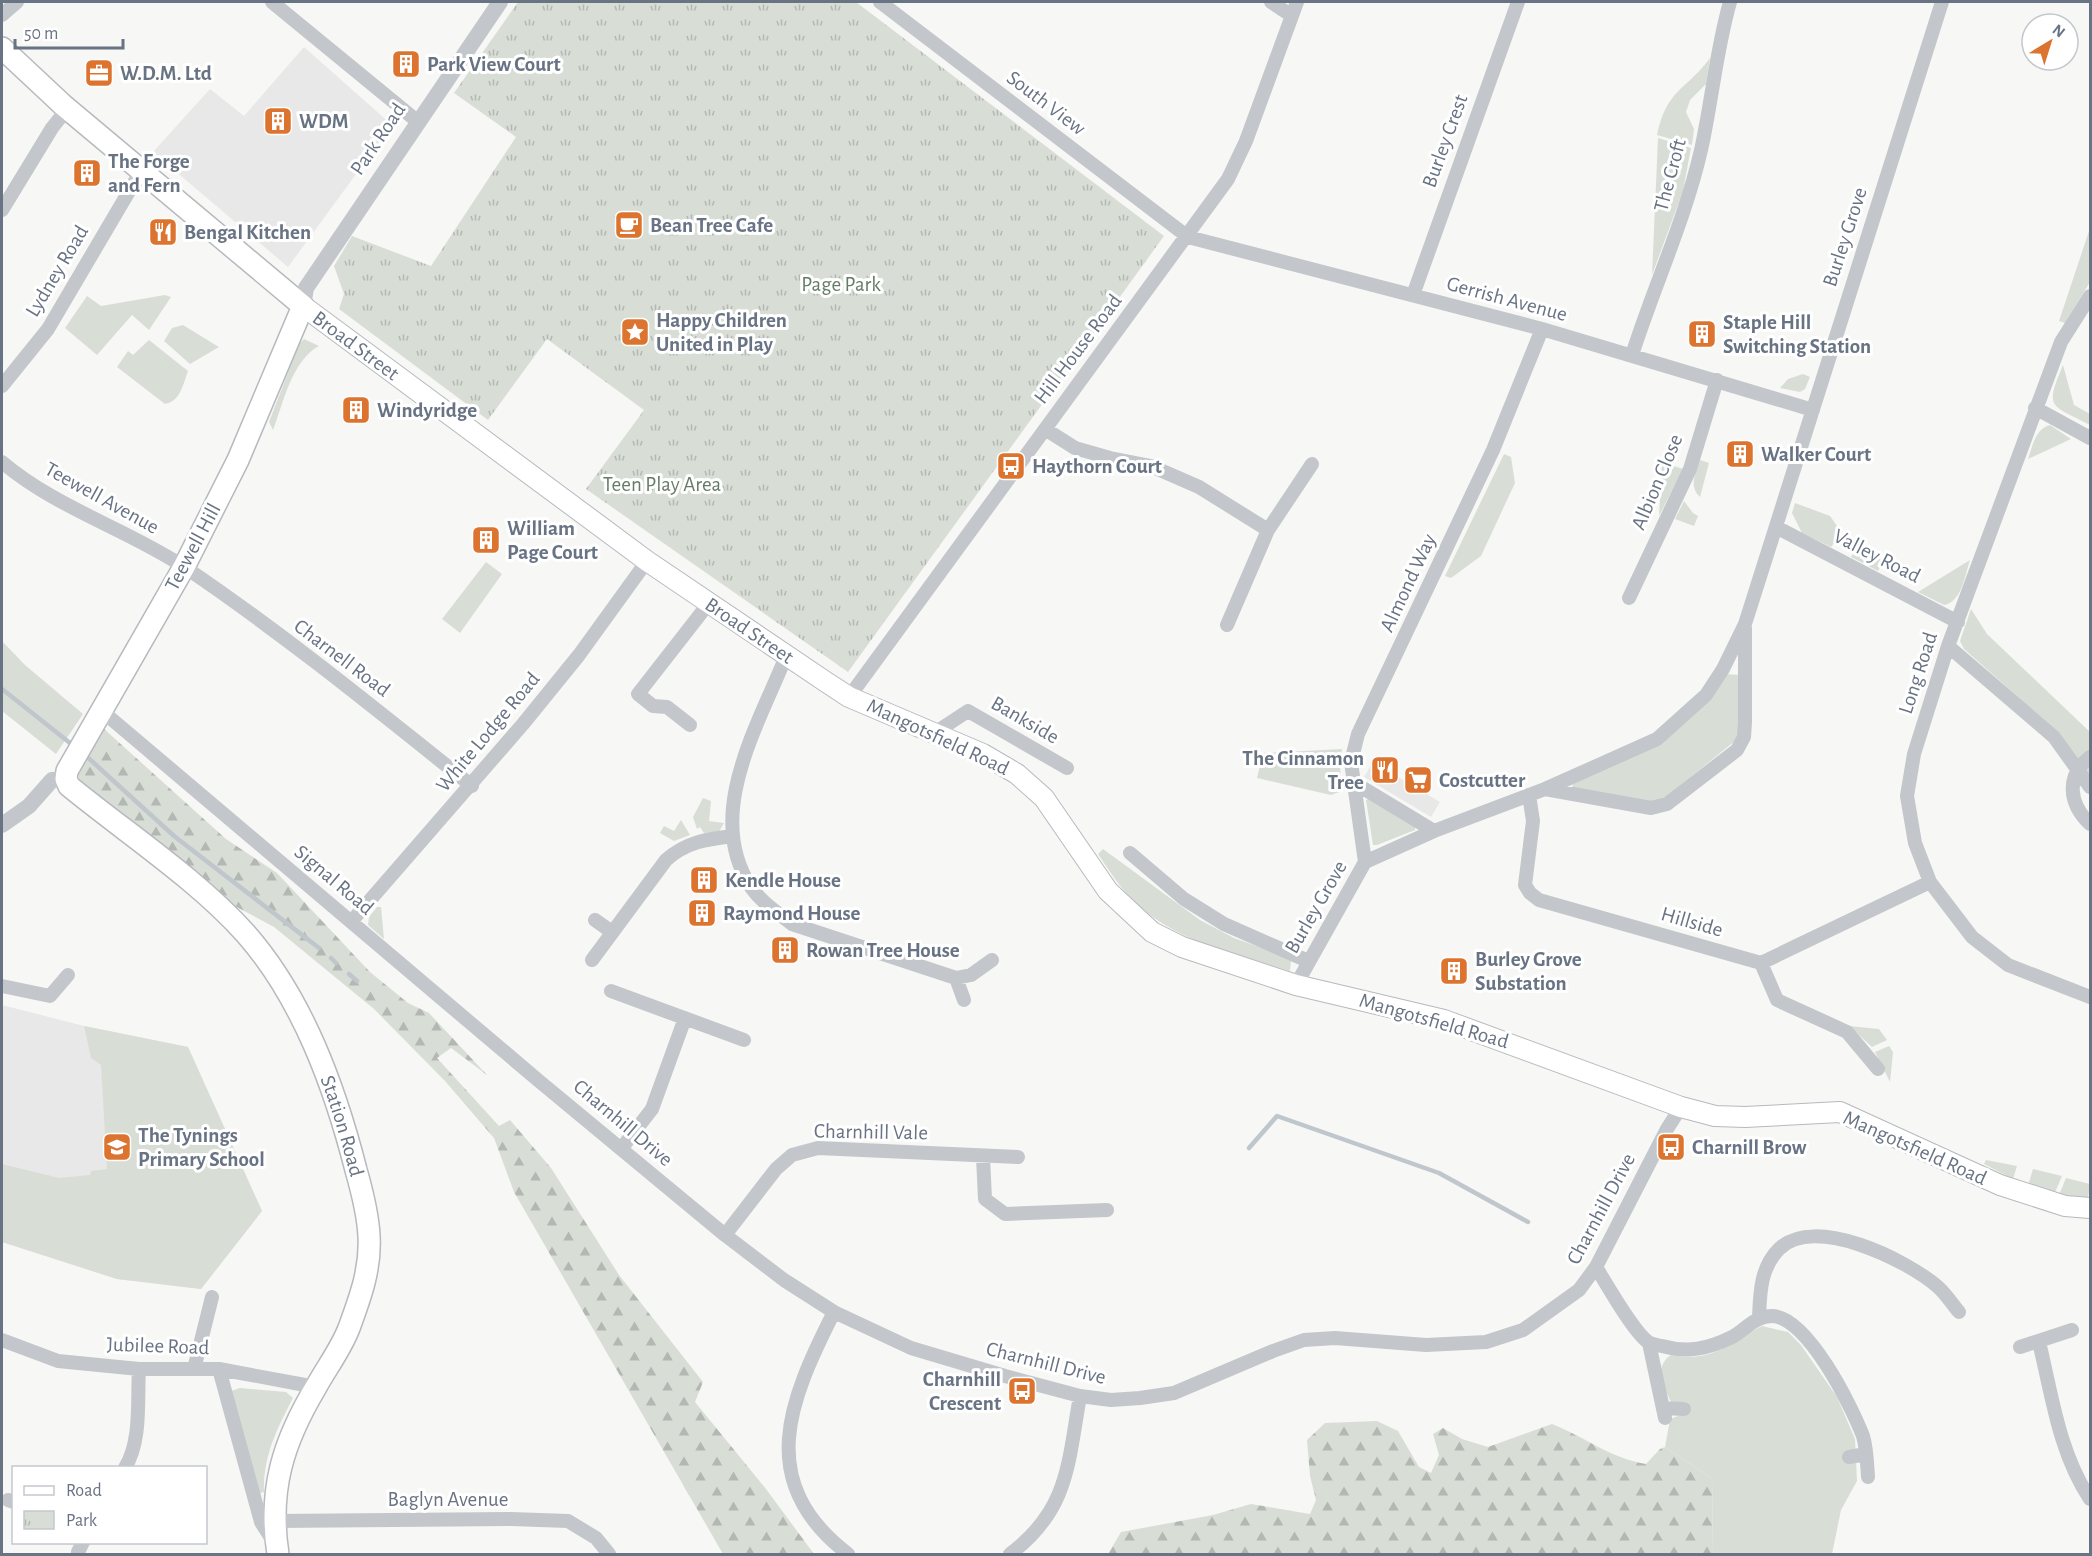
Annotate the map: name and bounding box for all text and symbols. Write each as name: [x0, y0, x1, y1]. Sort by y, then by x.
scale bar: [15, 12, 123, 50]
north arrow: [2020, 12, 2080, 72]
text: N: [2049, 21, 2068, 41]
text: 50 m: [24, 25, 58, 43]
building icon: Park View Court: [390, 48, 422, 80]
place label: Park View Court: [427, 54, 561, 75]
office icon: W.D.M. Ltd: [83, 57, 115, 89]
place label: W.D.M. Ltd: [120, 63, 212, 84]
street label: South View: [1003, 67, 1089, 139]
street label: Burley Crest: [1418, 91, 1472, 190]
street label: Park Road: [347, 99, 410, 179]
building icon: WDM: [262, 105, 294, 137]
place label: WDM: [299, 111, 348, 132]
street label: The Croft: [1650, 136, 1690, 214]
place label: The Forge and Fern: [108, 151, 190, 196]
building icon: The Forge and Fern: [71, 157, 103, 189]
street label: Burley Grove: [1819, 185, 1871, 289]
cafe icon: Bean Tree Cafe: [613, 209, 645, 241]
place label: Bean Tree Cafe: [650, 215, 773, 236]
restaurant icon: Bengal Kitchen: [147, 216, 179, 248]
street label: Lydney Road: [22, 222, 92, 320]
place label: Bengal Kitchen: [184, 222, 311, 243]
street label: Gerrish Avenue: [1444, 273, 1570, 325]
park label: Page Park: [801, 274, 881, 295]
street label: Hill House Road: [1030, 290, 1126, 408]
street label: Broad Street: [309, 307, 403, 384]
place label: Happy Children United in Play: [656, 310, 787, 355]
place label: Staple Hill Switching Station: [1723, 312, 1871, 357]
place icon: Happy Children United in Play: [619, 316, 651, 348]
building icon: Staple Hill Switching Station: [1686, 318, 1718, 350]
building icon: Windyridge: [340, 394, 372, 426]
place label: Windyridge: [377, 400, 477, 421]
street label: Albion Close: [1628, 431, 1686, 533]
building icon: Walker Court: [1724, 438, 1756, 470]
place label: Walker Court: [1761, 444, 1871, 465]
bus stop icon: Haythorn Court: [995, 450, 1027, 482]
place label: Haythorn Court: [1032, 456, 1162, 477]
street label: Teewell Avenue: [41, 458, 163, 538]
park label: Teen Play Area: [603, 474, 722, 495]
street label: Teewell Hill: [161, 500, 225, 594]
place label: William Page Court: [507, 518, 598, 563]
building icon: William Page Court: [470, 524, 502, 556]
street label: Valley Road: [1830, 525, 1924, 587]
street label: Almond Way: [1376, 531, 1440, 635]
street label: Broad Street: [702, 593, 798, 668]
street label: Charnell Road: [290, 615, 394, 701]
street label: Long Road: [1895, 629, 1941, 717]
street label: White Lodge Road: [432, 668, 544, 796]
street label: Bankside: [987, 692, 1063, 748]
street label: Mangotsfield Road: [864, 695, 1012, 779]
place label: The Cinnamon Tree: [1242, 748, 1364, 793]
restaurant icon: The Cinnamon Tree: [1369, 754, 1401, 786]
supermarket icon: Costcutter: [1402, 764, 1434, 796]
place label: Costcutter: [1439, 770, 1526, 791]
street label: Signal Road: [290, 841, 378, 919]
street label: Burley Grove: [1281, 857, 1351, 957]
building icon: Kendle House: [688, 864, 720, 896]
place label: Kendle House: [725, 870, 841, 891]
building icon: Raymond House: [686, 897, 718, 929]
place label: Raymond House: [723, 903, 861, 924]
street label: Hillside: [1659, 903, 1725, 941]
building icon: Rowan Tree House: [769, 934, 801, 966]
place label: Rowan Tree House: [806, 940, 960, 961]
place label: Burley Grove Substation: [1475, 949, 1582, 994]
building icon: Burley Grove Substation: [1438, 955, 1470, 987]
street label: Mangotsfield Road: [1357, 990, 1511, 1052]
street label: Station Road: [317, 1073, 368, 1179]
street label: Charnhill Drive: [569, 1076, 677, 1170]
street label: Mangotsfield Road: [1840, 1107, 1990, 1189]
street label: Charnhill Vale: [814, 1121, 928, 1143]
place label: The Tynings Primary School: [138, 1125, 265, 1170]
school or university icon: The Tynings Primary School: [101, 1131, 133, 1163]
bus stop icon: Charnill Brow: [1655, 1131, 1687, 1163]
place label: Charnill Brow: [1692, 1137, 1807, 1158]
street label: Charnhill Drive: [1563, 1150, 1639, 1268]
street label: Jubilee Road: [106, 1334, 210, 1358]
street label: Charnhill Drive: [984, 1338, 1108, 1388]
place label: Charnhill Crescent: [923, 1369, 1001, 1414]
bus stop icon: Charnhill Crescent: [1006, 1375, 1038, 1407]
legend: [12, 1466, 207, 1544]
text: Road: [66, 1482, 102, 1500]
street label: Baglyn Avenue: [388, 1489, 508, 1510]
text: Park: [66, 1512, 98, 1530]

